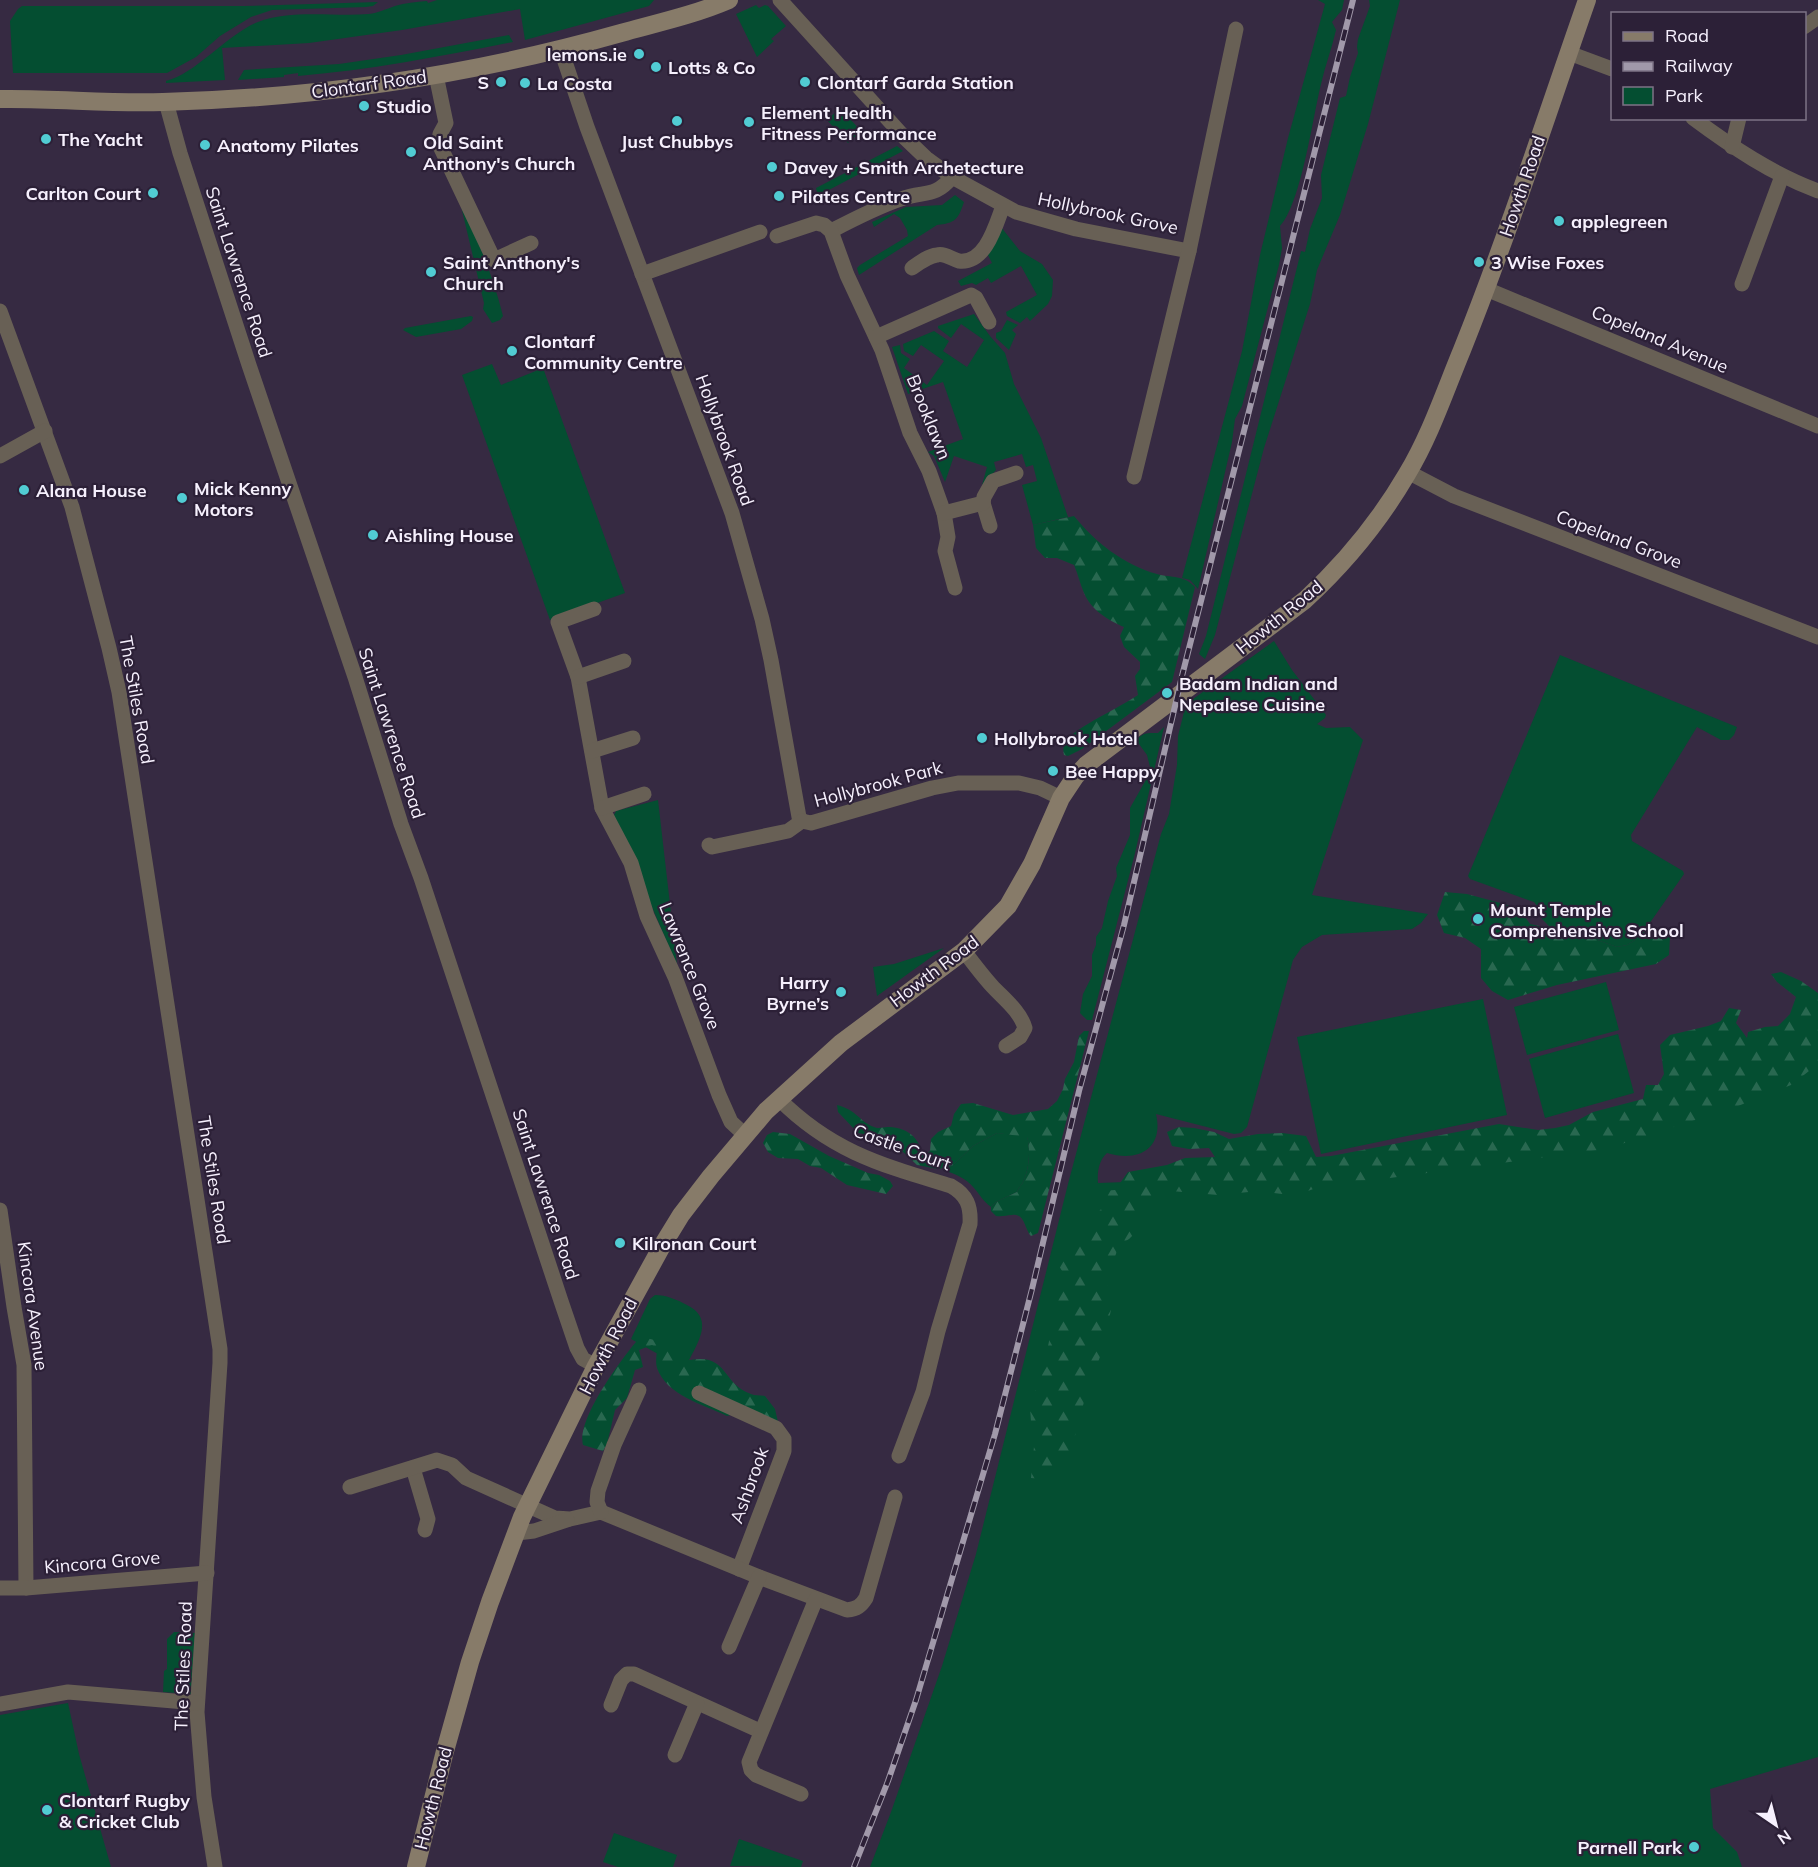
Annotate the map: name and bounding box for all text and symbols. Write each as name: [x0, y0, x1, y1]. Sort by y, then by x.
legend: [1611, 12, 1806, 120]
text: Road: [1665, 24, 1709, 47]
place label: lemons.ie: [547, 43, 627, 66]
marker: lemons.ie: [632, 47, 646, 61]
text: Railway: [1665, 54, 1733, 77]
place label: Lotts & Co: [668, 56, 755, 79]
marker: Lotts & Co: [649, 60, 663, 74]
street label: Clontarf Road: [310, 65, 428, 103]
place label: S: [477, 71, 489, 94]
place label: Clontarf Garda Station: [817, 71, 1014, 94]
place label: La Costa: [537, 72, 612, 95]
marker: S: [494, 75, 508, 89]
marker: Clontarf Garda Station: [798, 75, 812, 89]
marker: La Costa: [518, 76, 532, 90]
text: Park: [1665, 84, 1704, 107]
place label: Studio: [376, 95, 432, 118]
marker: Studio: [357, 99, 371, 113]
place label: Element Health Fitness Performance: [761, 101, 937, 145]
marker: Just Chubbys: [670, 114, 684, 128]
marker: Element Health Fitness Performance: [742, 115, 756, 129]
place label: The Yacht: [58, 128, 143, 151]
place label: Just Chubbys: [621, 130, 733, 153]
place label: Old Saint Anthony's Church: [423, 131, 575, 175]
marker: The Yacht: [39, 132, 53, 146]
street label: Howth Road: [1494, 132, 1550, 240]
place label: Anatomy Pilates: [217, 134, 359, 157]
marker: Anatomy Pilates: [198, 138, 212, 152]
marker: Old Saint Anthony's Church: [404, 145, 418, 159]
place label: Davey + Smith Archetecture: [784, 156, 1024, 179]
marker: Davey + Smith Archetecture: [765, 160, 779, 174]
place label: Carlton Court: [25, 182, 141, 205]
street label: Saint Lawrence Road: [201, 184, 277, 360]
place label: Pilates Centre: [791, 185, 910, 208]
marker: Carlton Court: [146, 186, 160, 200]
street label: Hollybrook Grove: [1036, 187, 1180, 239]
marker: Pilates Centre: [772, 189, 786, 203]
place label: applegreen: [1571, 210, 1668, 233]
marker: applegreen: [1552, 214, 1566, 228]
place label: Saint Anthony's Church: [443, 251, 580, 295]
place label: 3 Wise Foxes: [1491, 251, 1604, 274]
marker: 3 Wise Foxes: [1472, 255, 1486, 269]
marker: Saint Anthony's Church: [424, 265, 438, 279]
street label: Copeland Avenue: [1588, 300, 1732, 378]
place label: Clontarf Community Centre: [524, 330, 683, 374]
marker: Clontarf Community Centre: [505, 344, 519, 358]
street label: Hollybrook Road: [691, 371, 759, 509]
street label: Brooklawn: [902, 371, 956, 463]
place label: Mick Kenny Motors: [194, 477, 292, 521]
place label: Alana House: [36, 479, 147, 502]
marker: Alana House: [17, 483, 31, 497]
marker: Mick Kenny Motors: [175, 491, 189, 505]
street label: Copeland Grove: [1553, 504, 1685, 574]
place label: Aishling House: [385, 524, 514, 547]
marker: Aishling House: [366, 528, 380, 542]
street label: Howth Road: [1231, 575, 1327, 659]
street label: The Stiles Road: [114, 634, 160, 766]
street label: Saint Lawrence Road: [354, 645, 430, 821]
place label: Badam Indian and Nepalese Cuisine: [1179, 672, 1338, 716]
marker: Badam Indian and Nepalese Cuisine: [1160, 686, 1174, 700]
place label: Hollybrook Hotel: [994, 727, 1138, 750]
marker: Hollybrook Hotel: [975, 731, 989, 745]
street label: Hollybrook Park: [811, 756, 945, 812]
place label: Bee Happy: [1065, 760, 1159, 783]
marker: Bee Happy: [1046, 764, 1060, 778]
place label: Mount Temple Comprehensive School: [1490, 898, 1684, 942]
street label: Lawrence Grove: [654, 899, 726, 1033]
marker: Mount Temple Comprehensive School: [1471, 912, 1485, 926]
street label: Howth Road: [885, 930, 983, 1012]
place label: Harry Byrne’s: [767, 971, 829, 1015]
marker: Harry Byrne’s: [834, 985, 848, 999]
street label: Saint Lawrence Road: [508, 1106, 584, 1282]
street label: The Stiles Road: [193, 1114, 235, 1246]
street label: Castle Court: [850, 1119, 954, 1175]
place label: Kilronan Court: [632, 1232, 756, 1255]
marker: Kilronan Court: [613, 1236, 627, 1250]
street label: Kincora Avenue: [13, 1240, 53, 1372]
street label: Howth Road: [574, 1294, 642, 1398]
street label: Ashbrook: [725, 1443, 774, 1526]
street label: Kincora Grove: [43, 1545, 161, 1579]
street label: The Stiles Road: [169, 1601, 197, 1731]
street label: Howth Road: [409, 1744, 457, 1852]
place label: Clontarf Rugby & Cricket Club: [59, 1789, 190, 1833]
north arrow: [1746, 1795, 1806, 1855]
marker: Clontarf Rugby & Cricket Club: [40, 1803, 54, 1817]
text: N: [1774, 1826, 1795, 1849]
place label: Parnell Park: [1577, 1836, 1683, 1859]
marker: Parnell Park: [1687, 1840, 1701, 1854]

